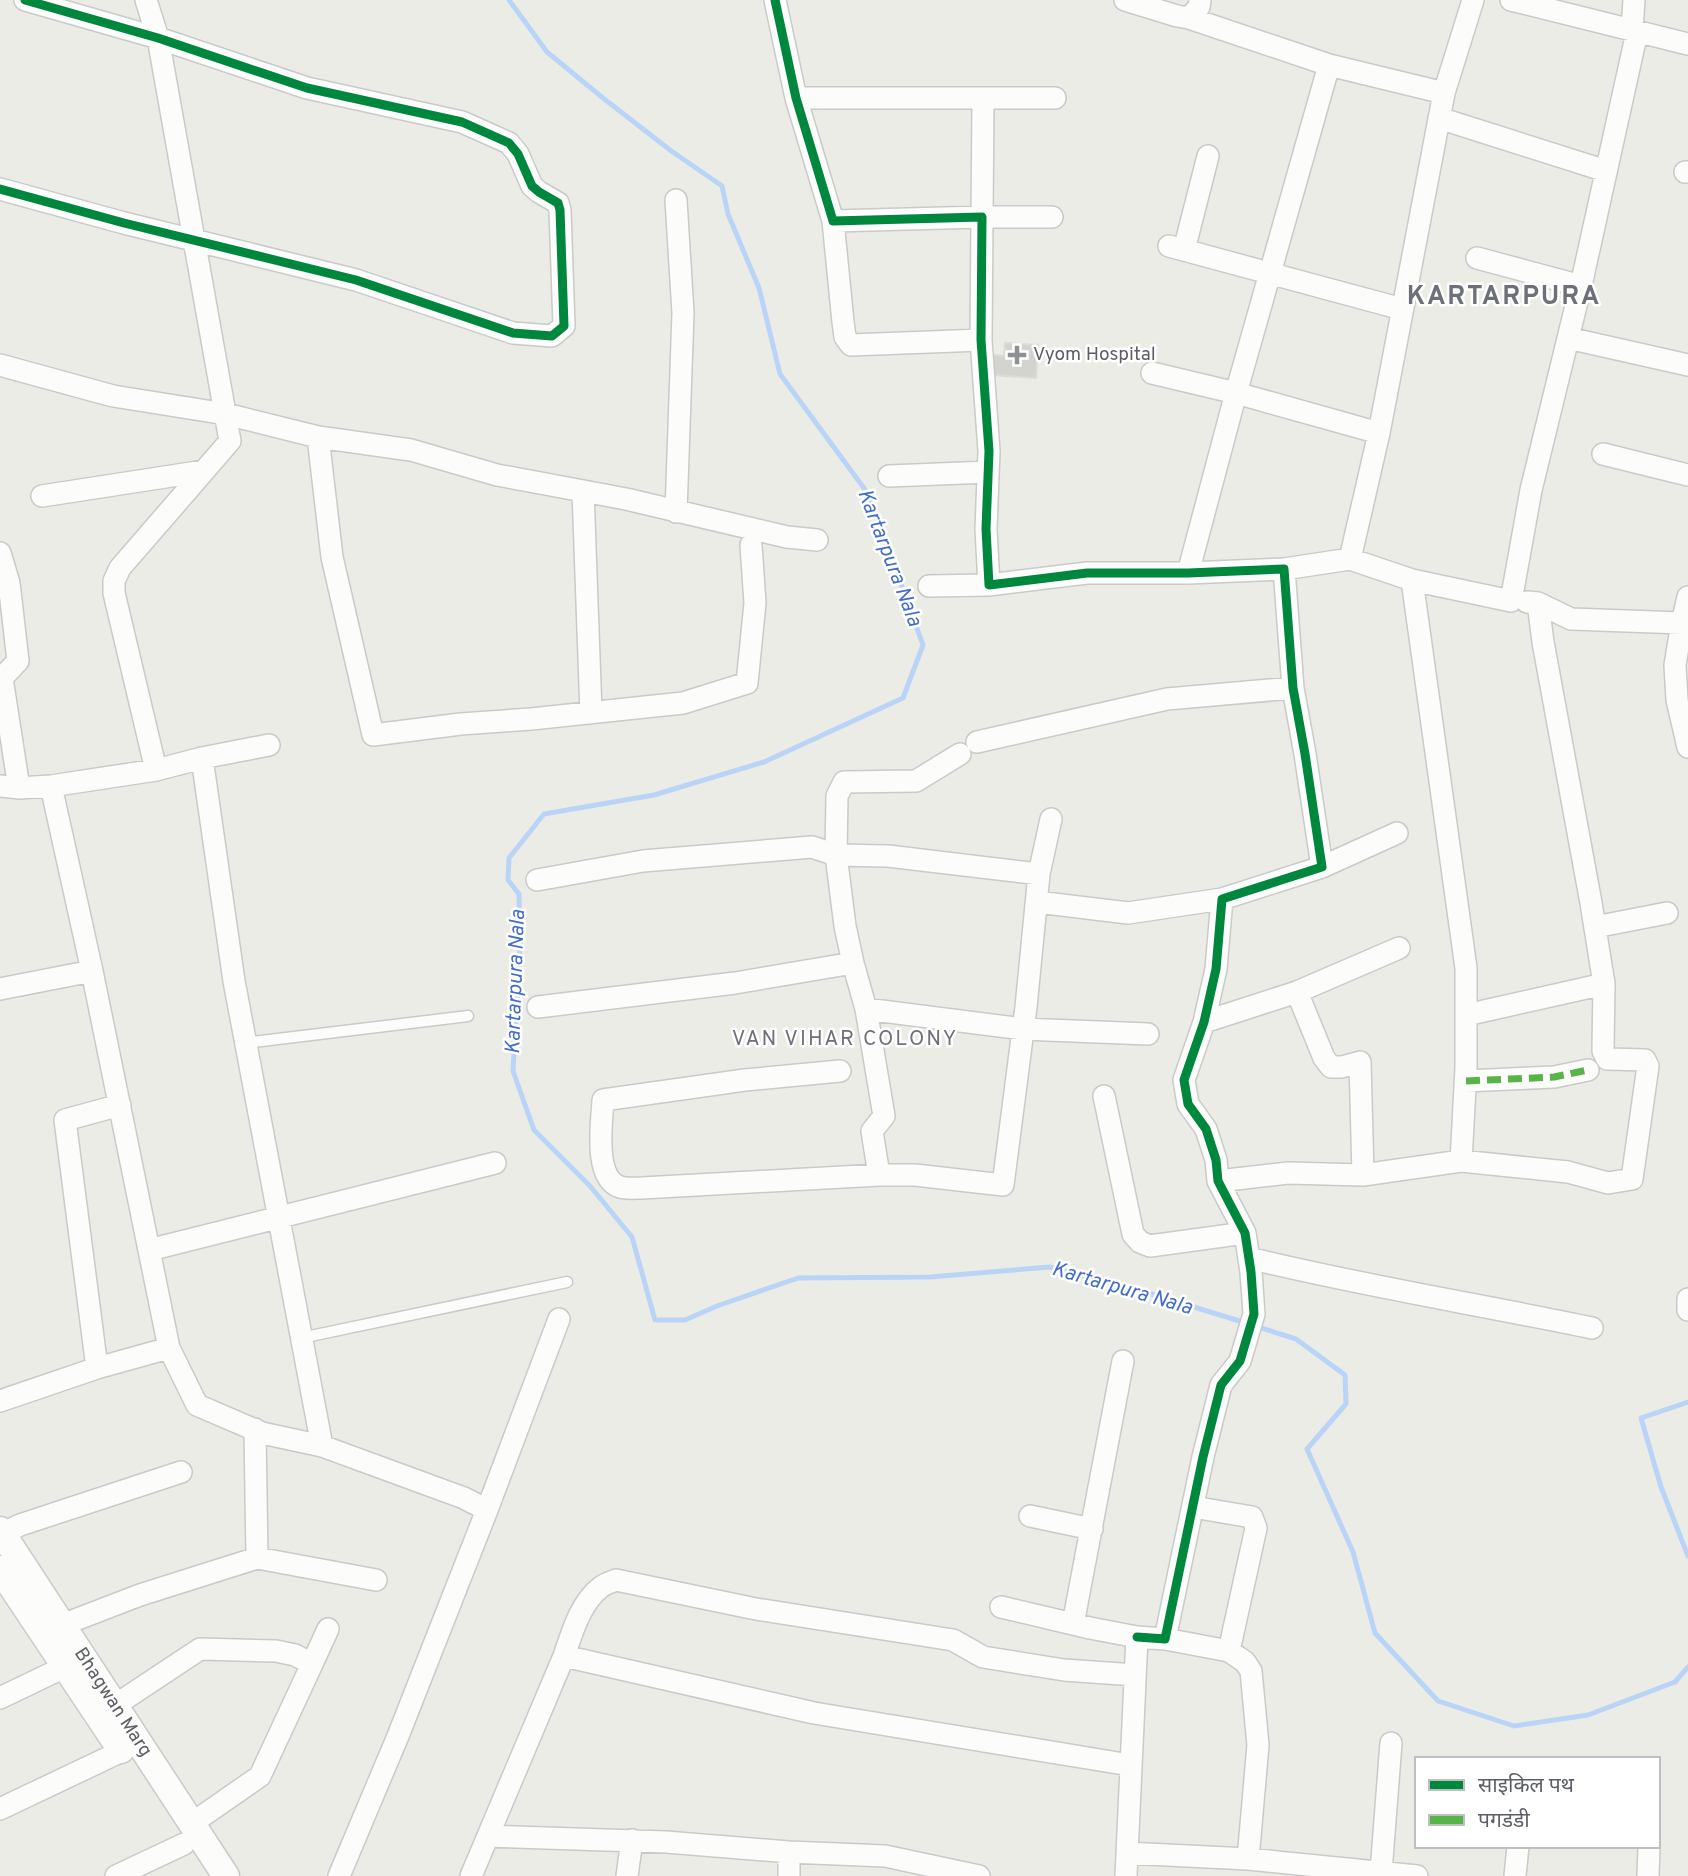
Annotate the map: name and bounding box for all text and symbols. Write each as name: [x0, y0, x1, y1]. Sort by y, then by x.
district label: KARTARPURA: [1407, 281, 1601, 314]
place label: Vyom Hospital: [1033, 343, 1156, 367]
marker: Vyom Hospital: [1007, 345, 1027, 365]
water label: Kartarpura Nala: [850, 486, 928, 631]
water label: Kartarpura Nala: [500, 909, 532, 1055]
district label: VAN VIHAR COLONY: [732, 1026, 958, 1053]
water label: Kartarpura Nala: [1049, 1256, 1195, 1322]
street label: Bhagwan Marg: [68, 1643, 157, 1762]
legend: [1415, 1757, 1660, 1848]
text: साइकिल पथ: [1478, 1773, 1575, 1800]
text: पगडंडी: [1478, 1808, 1530, 1835]

